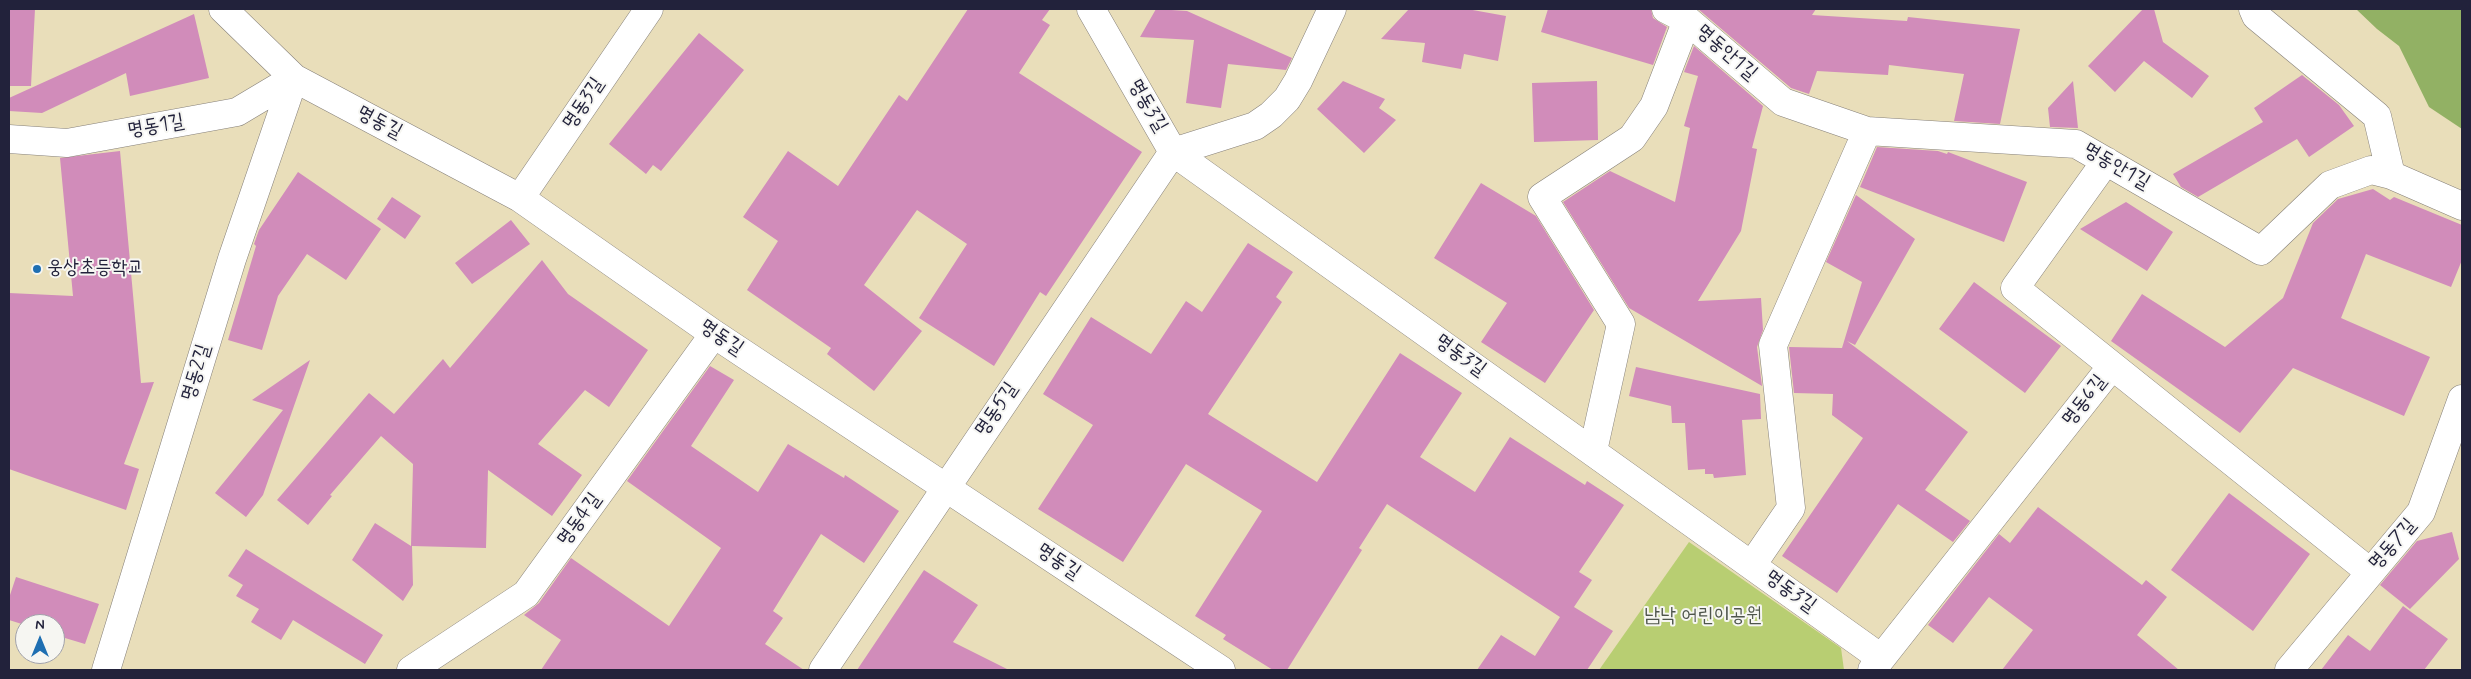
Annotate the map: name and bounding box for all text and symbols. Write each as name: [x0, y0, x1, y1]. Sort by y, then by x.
street label: 명동안1길: [1690, 20, 1762, 86]
street label: 명동3길: [558, 74, 610, 134]
street label: 명동3길: [1122, 75, 1172, 137]
street label: 명동길: [352, 101, 406, 145]
street label: 명동1길: [126, 110, 186, 144]
street label: 명동안1길: [2078, 138, 2154, 196]
place label: 웅상초등학교: [47, 257, 144, 281]
marker: 웅상초등학교: [31, 263, 43, 275]
street label: 명동길: [694, 315, 748, 361]
street label: 명동3길: [1430, 329, 1490, 383]
street label: 명동2길: [177, 342, 217, 404]
street label: 명동6길: [2058, 371, 2112, 431]
street label: 명동5길: [970, 378, 1024, 442]
street label: 명동4길: [553, 489, 607, 551]
street label: 명동7길: [2364, 514, 2422, 576]
street label: 명동길: [1031, 539, 1085, 585]
street label: 명동3길: [1760, 565, 1820, 619]
park label: 남낙 어린이공원: [1644, 605, 1762, 629]
north arrow: [15, 614, 65, 664]
text: N: [35, 616, 45, 634]

